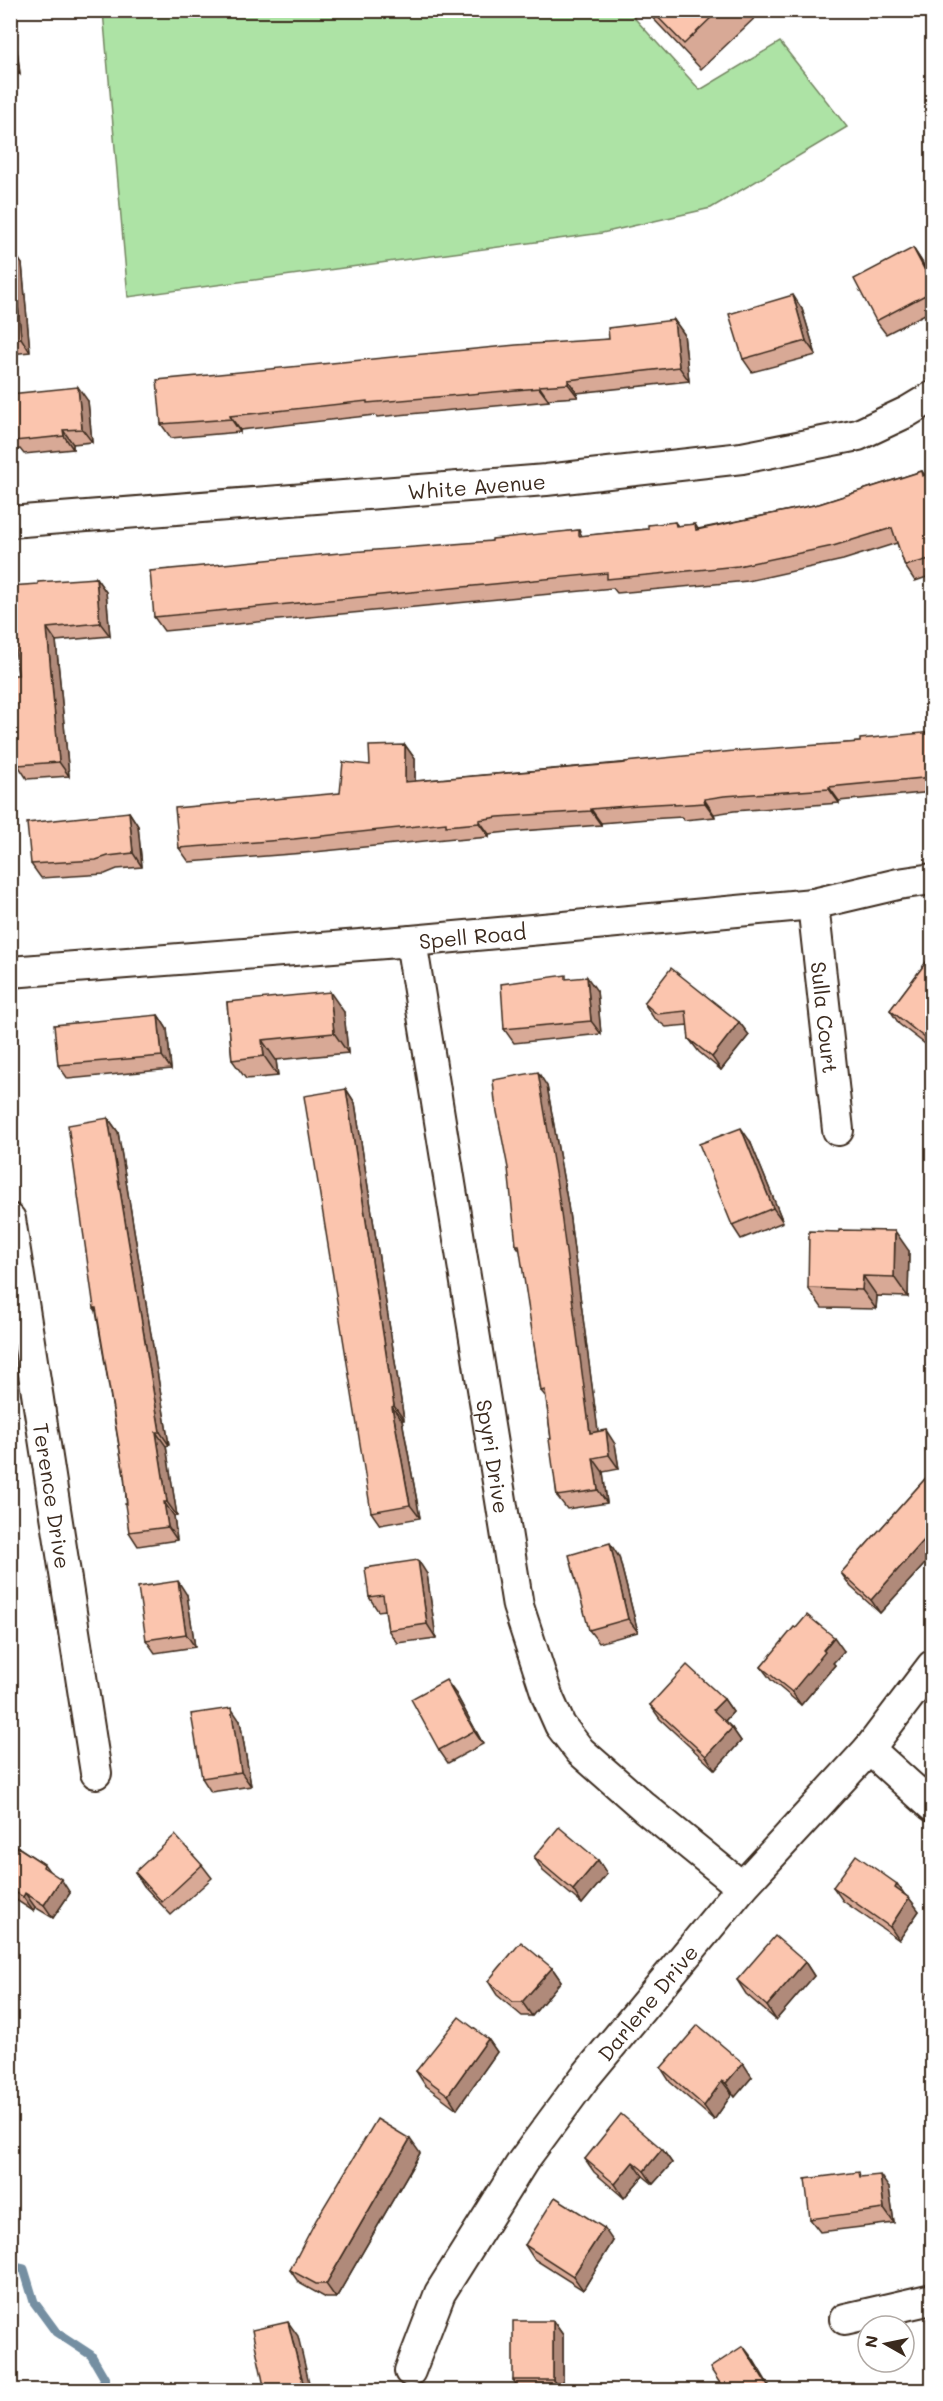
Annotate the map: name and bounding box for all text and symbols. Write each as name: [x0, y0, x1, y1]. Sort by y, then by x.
street label: White Avenue: [407, 467, 547, 504]
street label: Spell Road: [418, 917, 527, 954]
street label: Sulla Court: [806, 960, 845, 1075]
street label: Spyri Drive: [471, 1397, 516, 1515]
street label: Terence Drive: [28, 1421, 78, 1571]
street label: Darlene Drive: [591, 1938, 703, 2066]
north arrow: [856, 2314, 916, 2374]
text: N: [859, 2334, 882, 2349]

